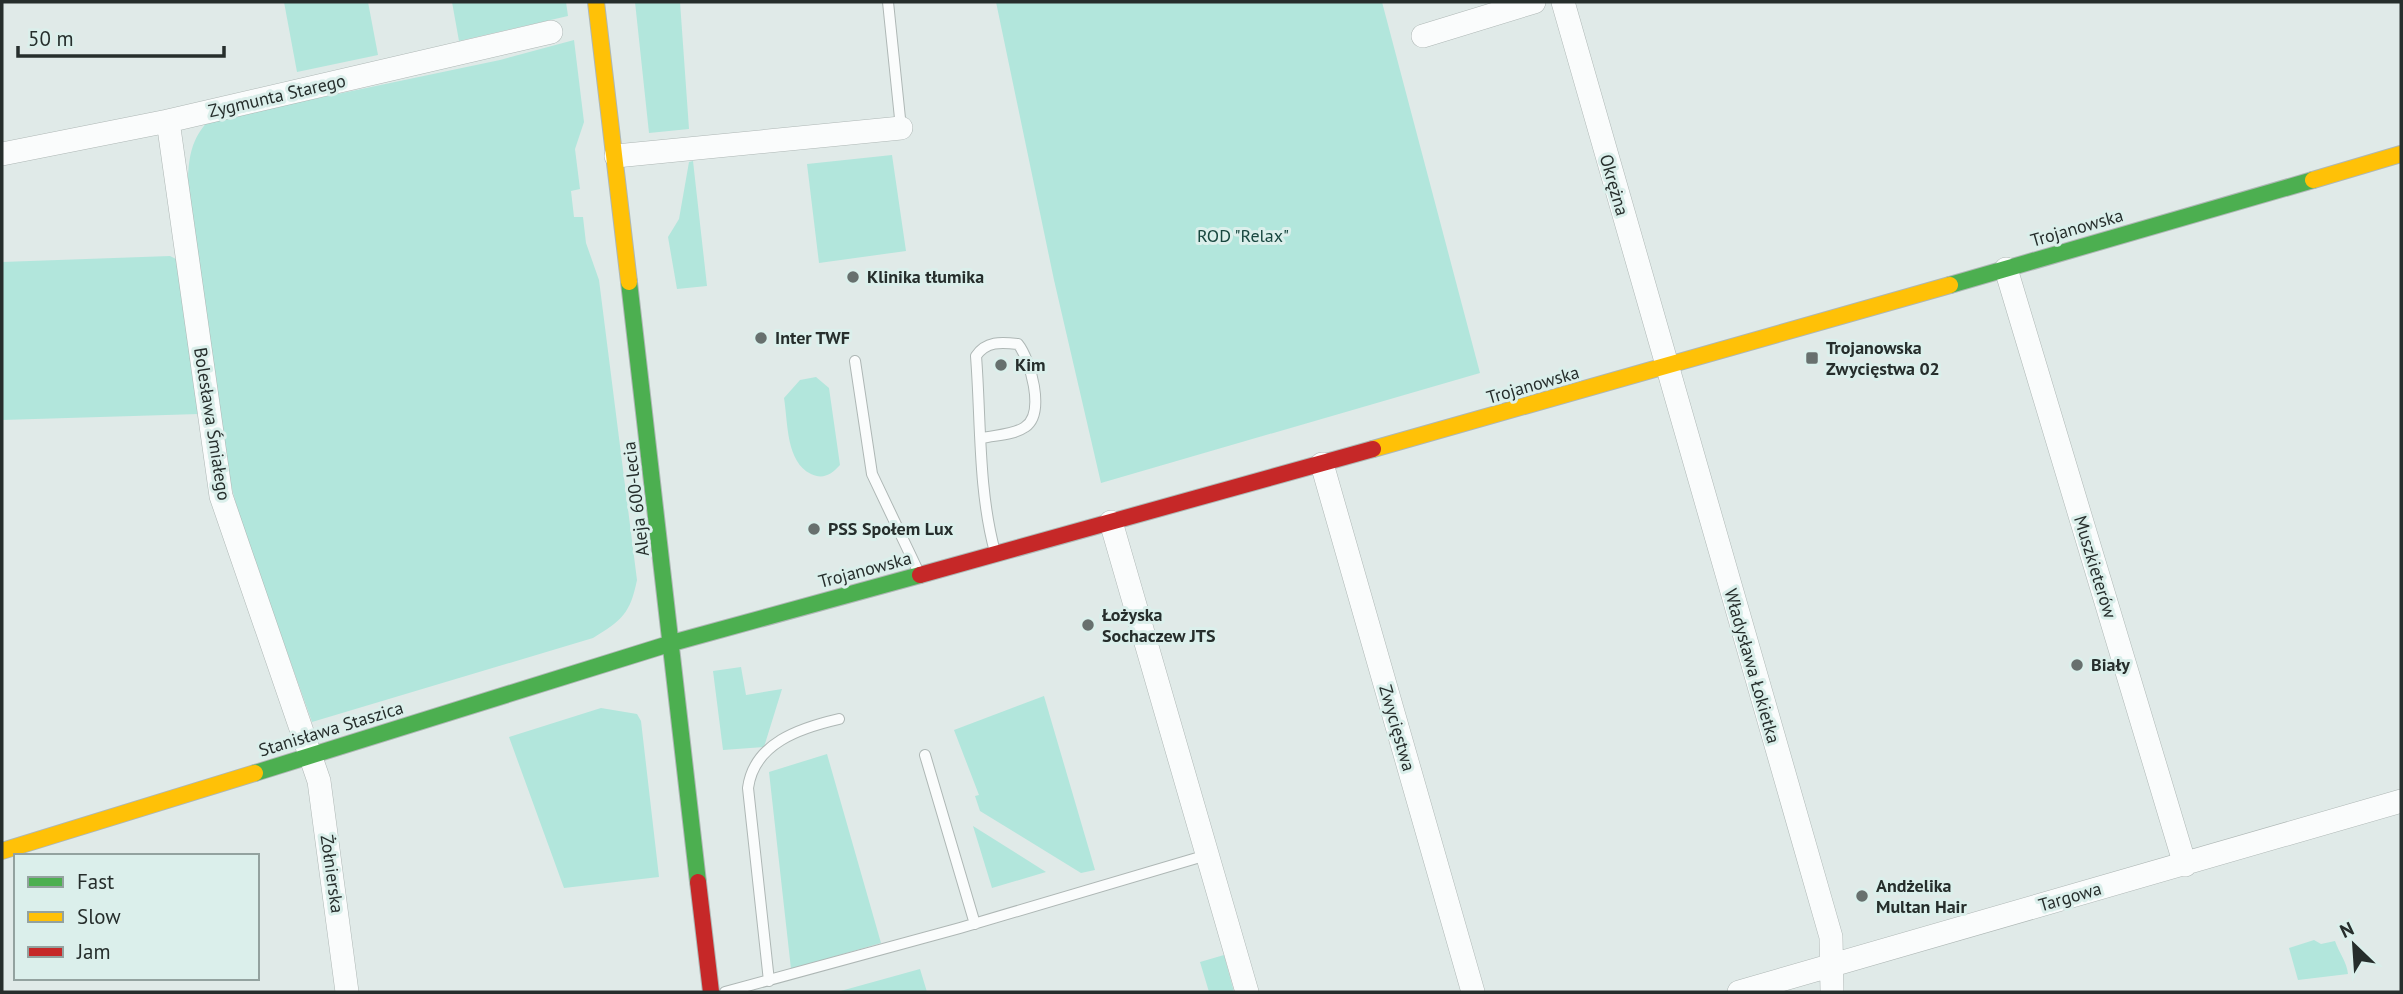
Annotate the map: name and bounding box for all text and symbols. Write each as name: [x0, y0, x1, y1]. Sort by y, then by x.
scale bar: [18, 14, 224, 58]
text: 50 m: [28, 25, 74, 52]
street label: Zygmunta Starego: [206, 69, 348, 122]
street label: Okrężna: [1595, 151, 1634, 218]
street label: Trojanowska: [2028, 203, 2126, 252]
park label: ROD "Relax": [1197, 224, 1289, 247]
place label: Klinika tłumika: [867, 265, 984, 288]
marker: Klinika tłumika: [845, 269, 861, 285]
place label: Inter TWF: [775, 326, 850, 349]
marker: Inter TWF: [753, 330, 769, 346]
place label: Trojanowska Zwycięstwa 02: [1826, 336, 1940, 380]
street label: Bolesława Śmiałego: [189, 346, 236, 502]
marker: Trojanowska Zwycięstwa 02: [1804, 350, 1820, 366]
place label: Kim: [1015, 353, 1046, 376]
marker: Kim: [993, 357, 1009, 373]
street label: Trojanowska: [1484, 360, 1582, 409]
street label: Aleja 600-lecia: [617, 440, 654, 558]
street label: Muszkieterów: [2069, 513, 2122, 622]
place label: PSS Społem Lux: [828, 517, 954, 540]
marker: PSS Społem Lux: [806, 521, 822, 537]
street label: Trojanowska: [816, 546, 914, 593]
street label: Władysława Łokietka: [1719, 586, 1786, 746]
place label: Łożyska Sochaczew JTS: [1102, 603, 1215, 647]
marker: Łożyska Sochaczew JTS: [1080, 617, 1096, 633]
place label: Biały: [2091, 653, 2130, 676]
marker: Biały: [2069, 657, 2085, 673]
street label: Zwycięstwa: [1374, 682, 1421, 774]
street label: Stanisława Staszica: [256, 696, 406, 761]
street label: Żołnierska: [316, 833, 349, 915]
legend: [14, 854, 259, 980]
text: Fast: [77, 868, 114, 895]
place label: Andżelika Multan Hair: [1876, 874, 1967, 918]
street label: Targowa: [2036, 877, 2104, 916]
marker: Andżelika Multan Hair: [1854, 888, 1870, 904]
text: Slow: [77, 903, 121, 930]
north arrow: [2319, 910, 2389, 980]
text: N: [2336, 916, 2358, 943]
text: Jam: [76, 938, 111, 965]

